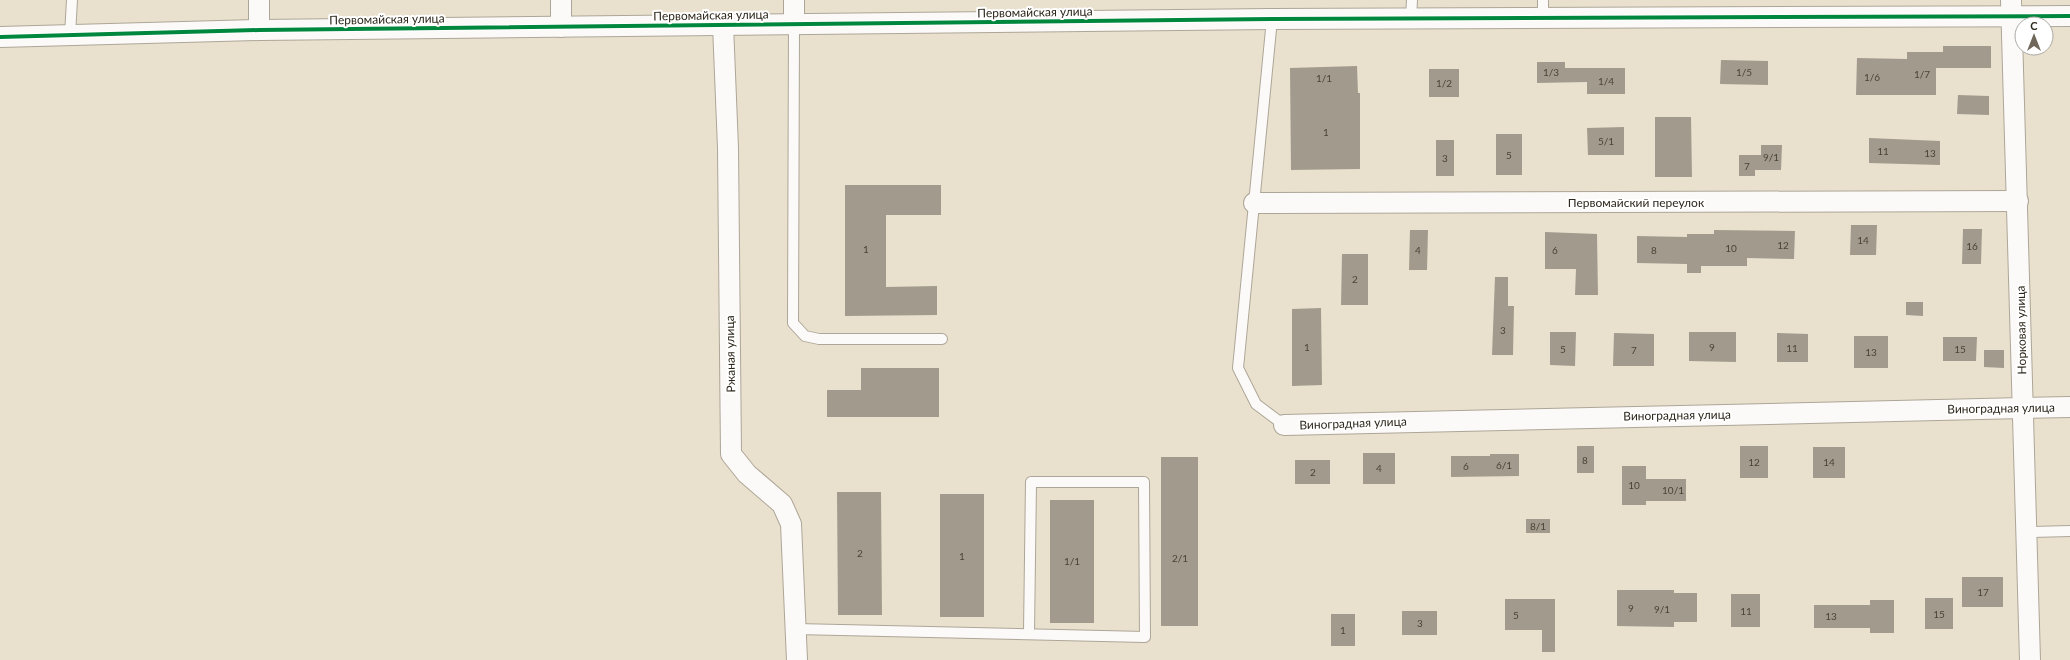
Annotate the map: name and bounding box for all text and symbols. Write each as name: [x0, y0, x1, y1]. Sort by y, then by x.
street label: Первомайская улица: [977, 3, 1093, 21]
street label: Первомайская улица: [653, 6, 769, 24]
street label: Первомайская улица: [329, 10, 445, 28]
north arrow: [2014, 16, 2054, 56]
text: С: [2030, 19, 2038, 32]
house number: 1/3: [1543, 66, 1559, 78]
house number: 1/5: [1736, 66, 1752, 78]
house number: 1/7: [1914, 68, 1930, 80]
house number: 1/6: [1864, 71, 1880, 83]
house number: 1/1: [1316, 72, 1332, 84]
house number: 1/4: [1598, 75, 1614, 87]
house number: 1/2: [1436, 77, 1452, 89]
house number: 1: [1323, 126, 1329, 138]
house number: 5/1: [1598, 135, 1614, 147]
house number: 11: [1877, 145, 1889, 157]
house number: 13: [1924, 147, 1936, 159]
house number: 5: [1506, 149, 1512, 161]
house number: 9/1: [1763, 151, 1779, 163]
house number: 3: [1442, 152, 1448, 164]
house number: 7: [1744, 160, 1750, 172]
street label: Первомайский переулок: [1568, 195, 1705, 210]
house number: 14: [1857, 234, 1869, 246]
house number: 12: [1777, 239, 1789, 251]
house number: 16: [1966, 240, 1978, 252]
house number: 10: [1725, 242, 1737, 254]
house number: 1: [863, 243, 869, 255]
house number: 4: [1415, 244, 1421, 256]
house number: 6: [1552, 244, 1558, 256]
house number: 8: [1651, 244, 1657, 256]
house number: 2: [1352, 273, 1358, 285]
street label: Норковая улица: [2013, 285, 2029, 375]
street label: Ржаная улица: [722, 315, 738, 393]
house number: 3: [1500, 324, 1506, 336]
house number: 1: [1304, 341, 1310, 353]
house number: 9: [1709, 341, 1715, 353]
house number: 11: [1786, 342, 1798, 354]
house number: 5: [1560, 343, 1566, 355]
house number: 15: [1954, 343, 1966, 355]
house number: 7: [1631, 344, 1637, 356]
house number: 13: [1865, 346, 1877, 358]
street label: Виноградная улица: [1947, 400, 2055, 416]
street label: Виноградная улица: [1623, 407, 1731, 423]
street label: Виноградная улица: [1299, 414, 1407, 432]
house number: 8: [1582, 454, 1588, 466]
house number: 12: [1748, 456, 1760, 468]
house number: 14: [1823, 456, 1835, 468]
house number: 6/1: [1496, 459, 1512, 471]
house number: 6: [1463, 460, 1469, 472]
house number: 4: [1376, 462, 1382, 474]
house number: 2: [1310, 466, 1316, 478]
house number: 10: [1628, 479, 1640, 491]
house number: 10/1: [1662, 484, 1684, 496]
house number: 8/1: [1530, 520, 1546, 532]
house number: 2: [857, 547, 863, 559]
house number: 1: [959, 550, 965, 562]
house number: 2/1: [1172, 552, 1188, 564]
house number: 1/1: [1064, 555, 1080, 567]
house number: 17: [1977, 586, 1989, 598]
house number: 9: [1628, 602, 1634, 614]
house number: 9/1: [1654, 603, 1670, 615]
house number: 11: [1740, 605, 1752, 617]
house number: 15: [1933, 608, 1945, 620]
house number: 5: [1513, 609, 1519, 621]
house number: 13: [1825, 610, 1837, 622]
house number: 3: [1417, 617, 1423, 629]
house number: 1: [1340, 624, 1346, 636]

